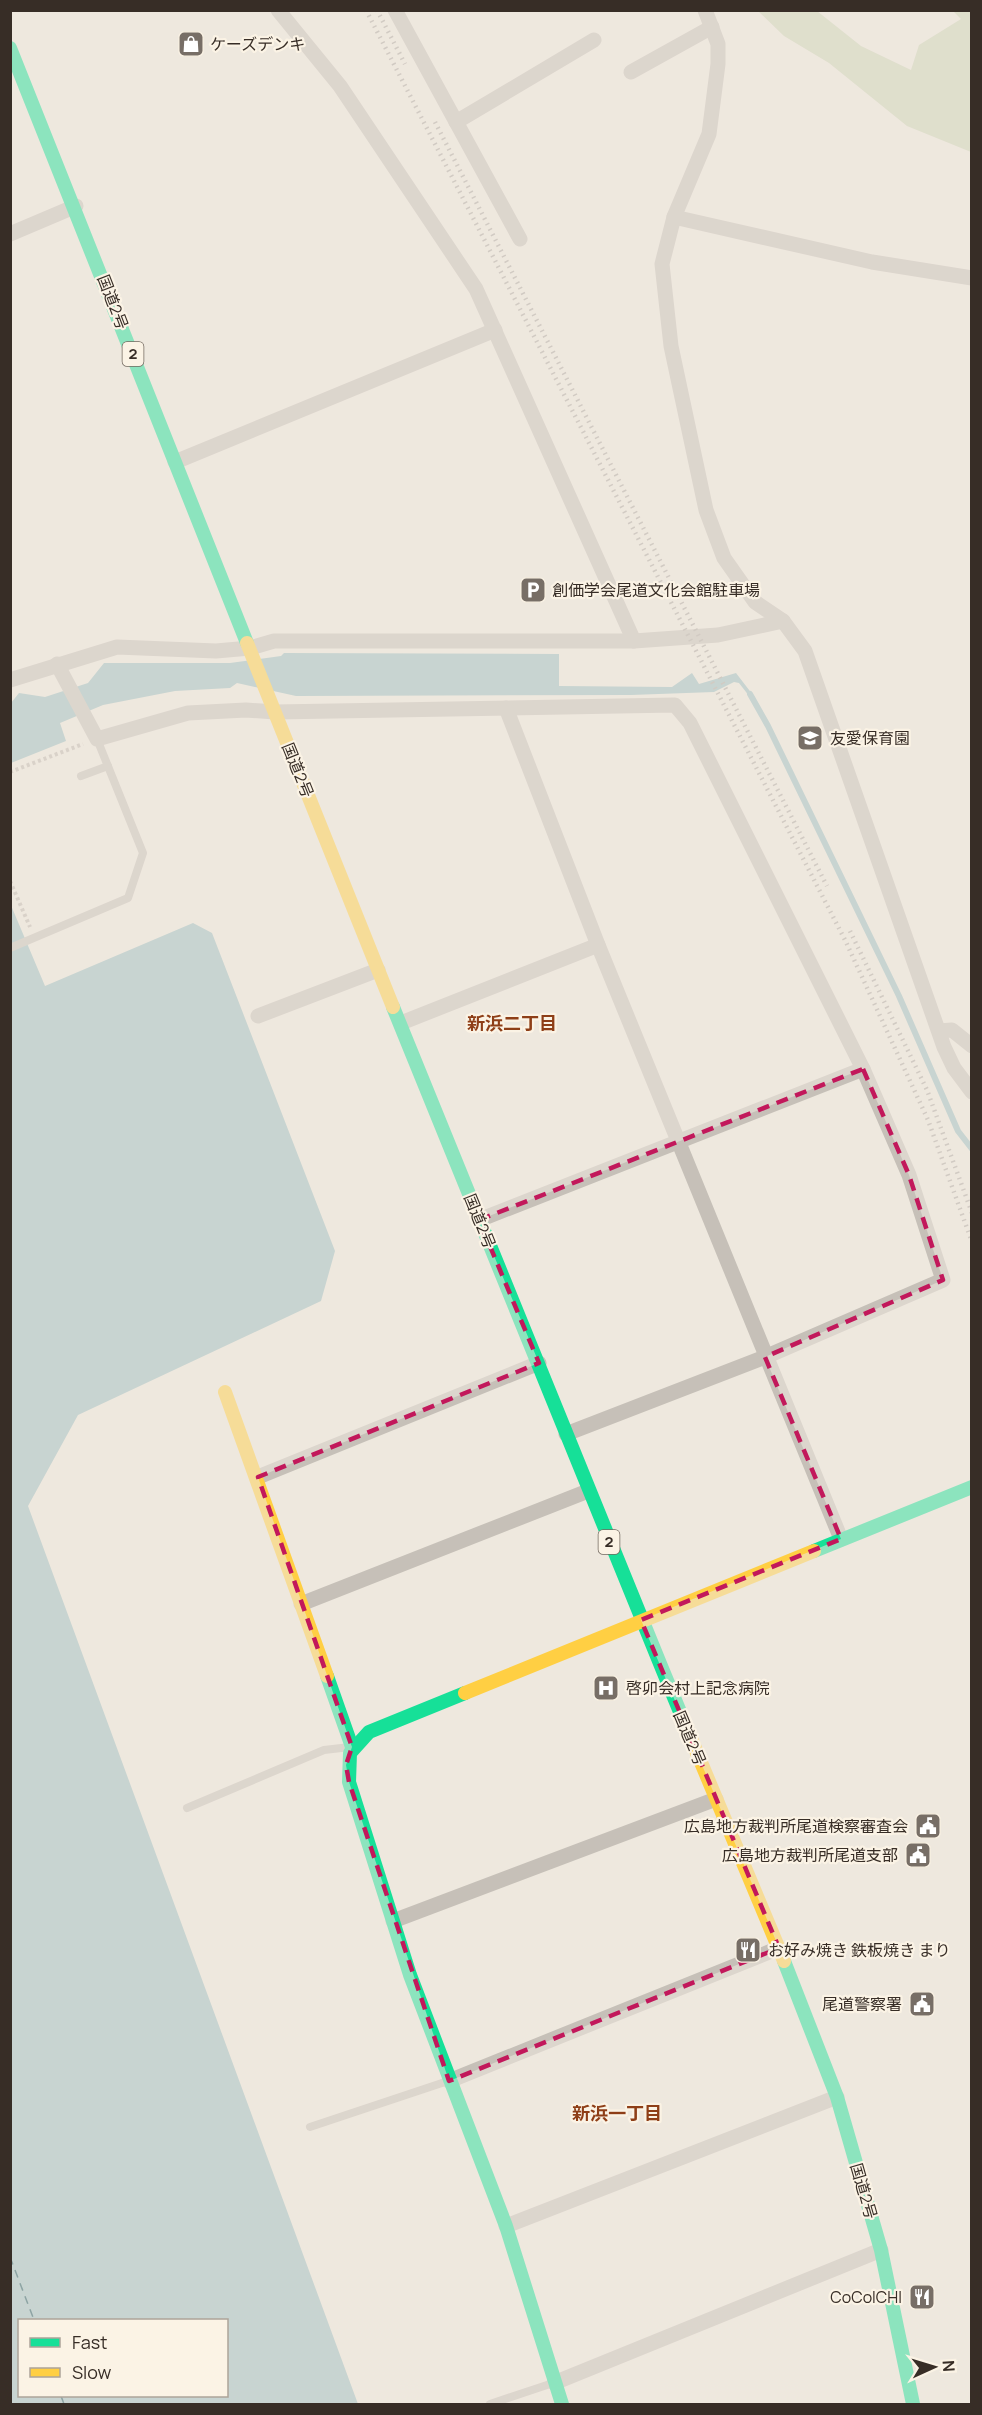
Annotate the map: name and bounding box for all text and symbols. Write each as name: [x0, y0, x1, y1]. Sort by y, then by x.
shop icon: ケーズデンキ: [176, 29, 206, 59]
place label: ケーズデンキ: [210, 33, 305, 55]
street label: 国道2号: [92, 271, 134, 333]
road number: 2: [122, 342, 144, 366]
parking icon: 創価学会尾道文化会館駐車場: [518, 575, 548, 605]
place label: 創価学会尾道文化会館駐車場: [552, 579, 760, 601]
school or university icon: 友愛保育園: [795, 723, 825, 753]
place label: 友愛保育園: [830, 727, 910, 749]
street label: 国道2号: [277, 739, 319, 801]
district label: 新浜二丁目: [467, 1011, 557, 1035]
street label: 国道2号: [459, 1190, 501, 1252]
road number: 2: [598, 1530, 620, 1554]
hospital icon: 啓卯会村上記念病院: [591, 1673, 621, 1703]
place label: 啓卯会村上記念病院: [626, 1677, 770, 1699]
street label: 国道2号: [669, 1707, 711, 1769]
public building icon: 広島地方裁判所尾道検察審査会: [913, 1811, 943, 1841]
place label: 広島地方裁判所尾道検察審査会: [684, 1815, 908, 1837]
public building icon: 広島地方裁判所尾道支部: [903, 1840, 933, 1870]
place label: 広島地方裁判所尾道支部: [722, 1844, 898, 1866]
restaurant icon: お好み焼き 鉄板焼き まり: [733, 1935, 763, 1965]
place label: お好み焼き 鉄板焼き まり: [768, 1939, 950, 1961]
public building icon: 尾道警察署: [907, 1989, 937, 2019]
place label: 尾道警察署: [822, 1993, 902, 2015]
district label: 新浜一丁目: [572, 2101, 662, 2125]
street label: 国道2号: [846, 2161, 882, 2221]
restaurant icon: CoCoICHI: [907, 2282, 937, 2312]
place label: CoCoICHI: [830, 2286, 902, 2308]
legend: [18, 2319, 228, 2397]
text: Fast: [72, 2330, 107, 2354]
north arrow: [904, 2337, 964, 2397]
text: N: [938, 2359, 960, 2372]
text: Slow: [72, 2360, 112, 2384]

